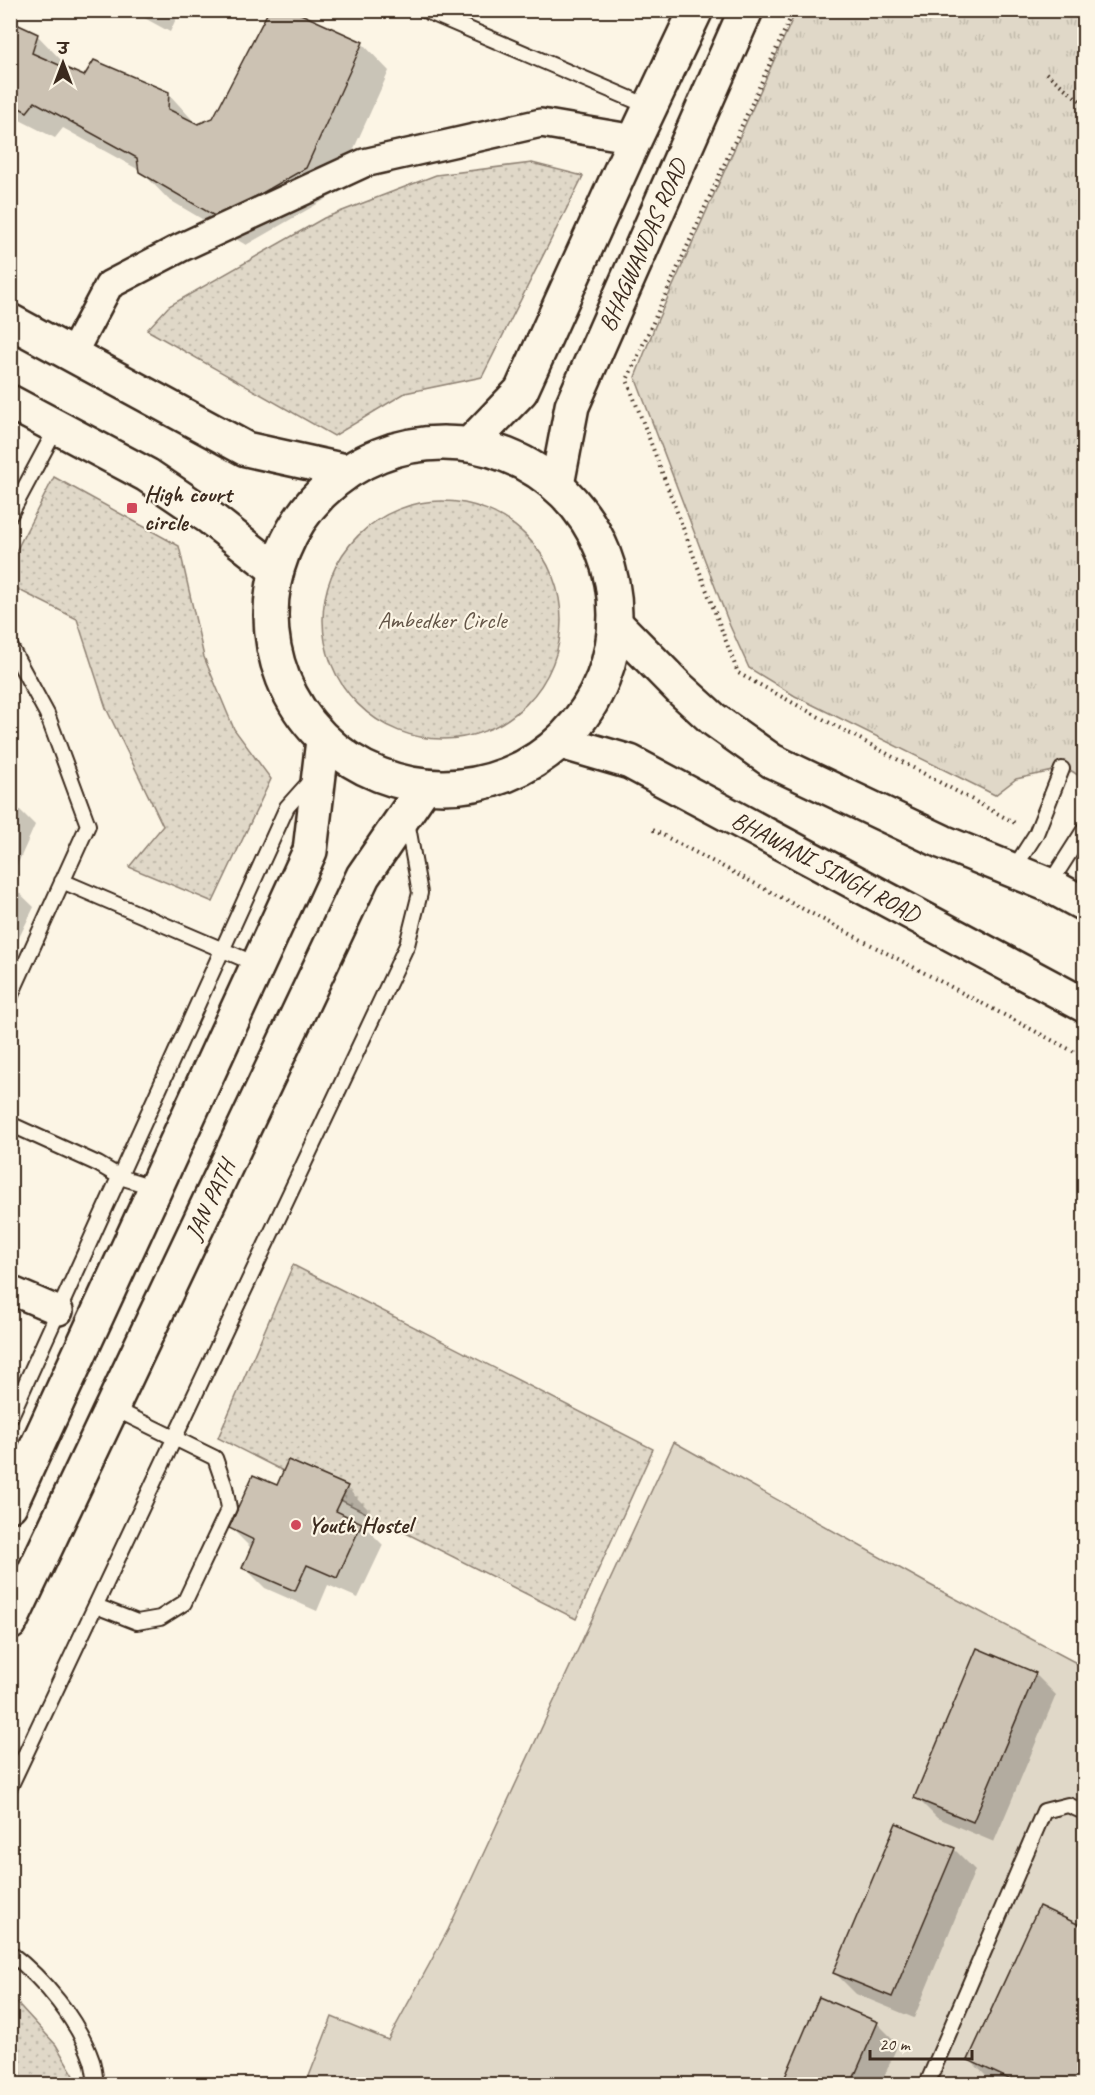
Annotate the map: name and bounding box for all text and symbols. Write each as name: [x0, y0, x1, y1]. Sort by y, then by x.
north arrow: [33, 33, 93, 93]
text: उ: [56, 39, 70, 59]
street label: BHAGWANDAS ROAD: [592, 153, 694, 336]
place label: High court circle: [144, 479, 235, 537]
marker: High court circle: [125, 501, 139, 515]
park label: Ambedker Circle: [378, 605, 509, 635]
street label: BHAWANI SINGH ROAD: [727, 804, 927, 930]
street label: JAN PATH: [178, 1152, 243, 1245]
place label: Youth Hostel: [308, 1510, 417, 1540]
marker: Youth Hostel: [289, 1518, 303, 1532]
scale bar: [870, 2023, 972, 2061]
text: 20 m: [879, 2033, 912, 2055]

